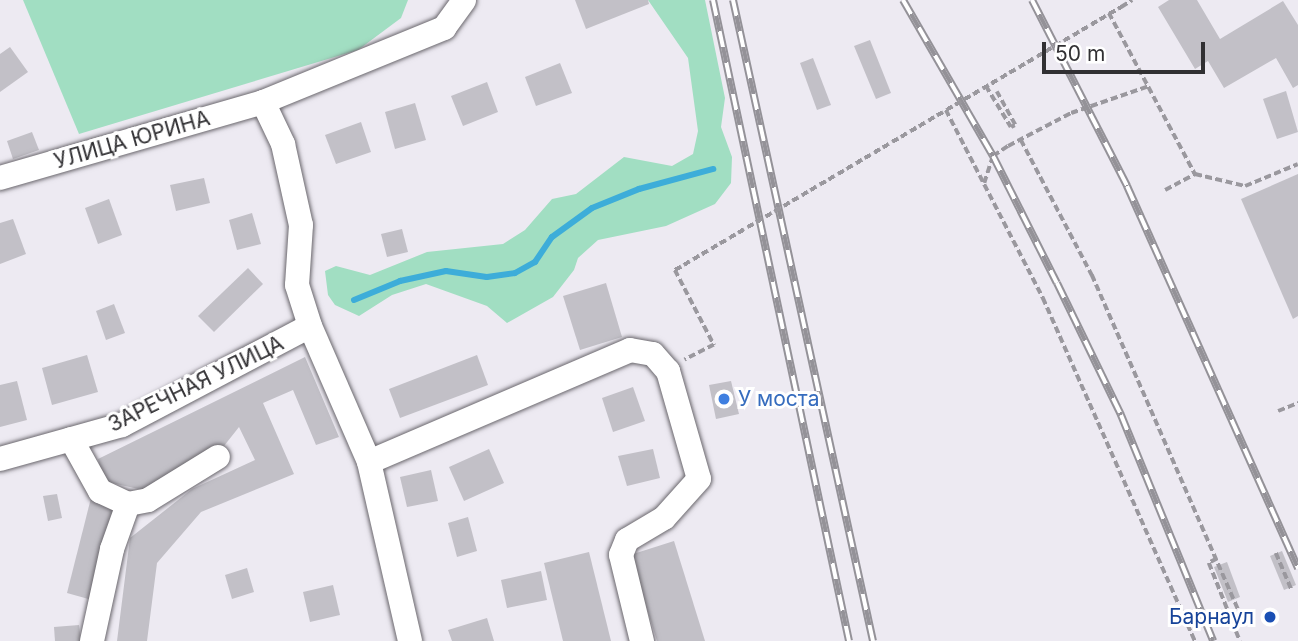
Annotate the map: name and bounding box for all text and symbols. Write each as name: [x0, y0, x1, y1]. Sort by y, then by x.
scale bar: [1046, 28, 1209, 72]
text: 50 m: [1055, 41, 1105, 66]
street label: УЛИЦА ЮРИНА: [51, 106, 213, 174]
street label: ЗАРЕЧНАЯ УЛИЦА: [104, 331, 288, 437]
place label: У моста: [738, 386, 819, 412]
marker: У моста: [716, 391, 732, 407]
place label: Барнаул: [1169, 604, 1254, 630]
marker: Барнаул: [1260, 607, 1280, 627]

